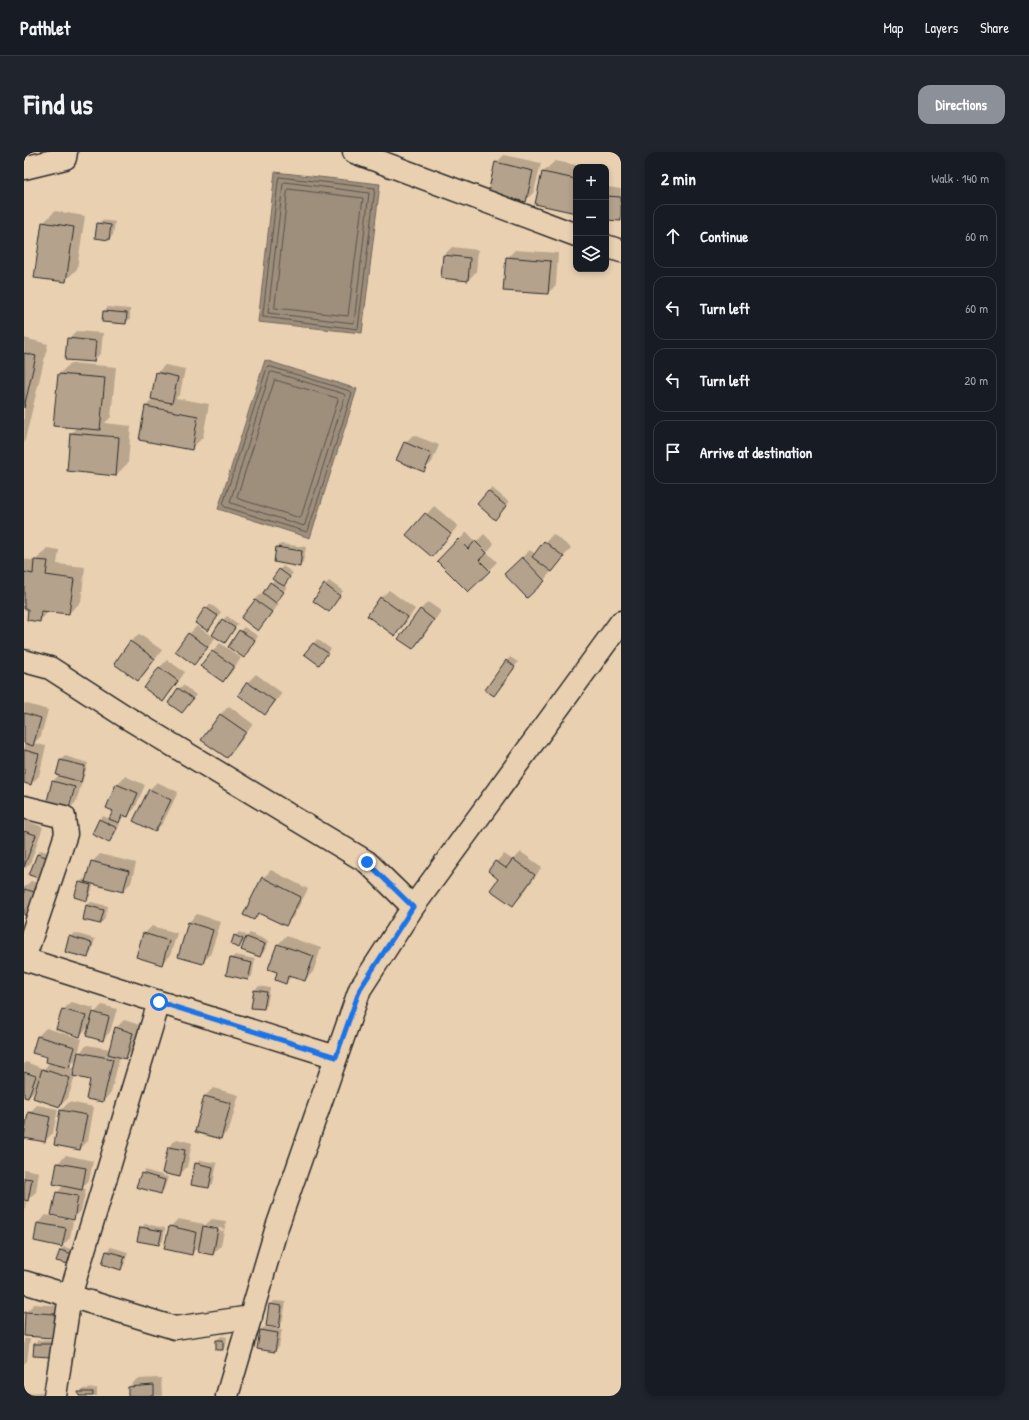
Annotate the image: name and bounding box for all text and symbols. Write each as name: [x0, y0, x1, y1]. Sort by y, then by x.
text: Pathlet: [20, 15, 70, 41]
text: Map: [883, 18, 903, 37]
text: Layers: [925, 18, 958, 37]
text: Share: [980, 18, 1009, 37]
text: Find us: [24, 85, 93, 123]
button: Directions: [918, 85, 1005, 124]
map controls: [573, 164, 609, 272]
button: +: [573, 164, 609, 200]
text: 2 min: [661, 167, 696, 190]
text: Walk · 140 m: [931, 169, 989, 187]
button: −: [573, 200, 609, 236]
icon: ahead: [662, 225, 684, 247]
text: Continue: [700, 226, 748, 247]
text: 60 m: [965, 227, 988, 245]
button: layers: [573, 236, 609, 272]
icon: left: [662, 297, 684, 319]
text: Turn left: [700, 298, 750, 319]
text: 60 m: [965, 299, 988, 317]
icon: left: [662, 369, 684, 391]
text: Turn left: [700, 370, 750, 391]
text: 20 m: [964, 371, 988, 389]
icon: arrive: [662, 441, 684, 463]
text: Arrive at destination: [700, 442, 812, 463]
route end: [358, 853, 376, 871]
route start: [150, 993, 168, 1011]

